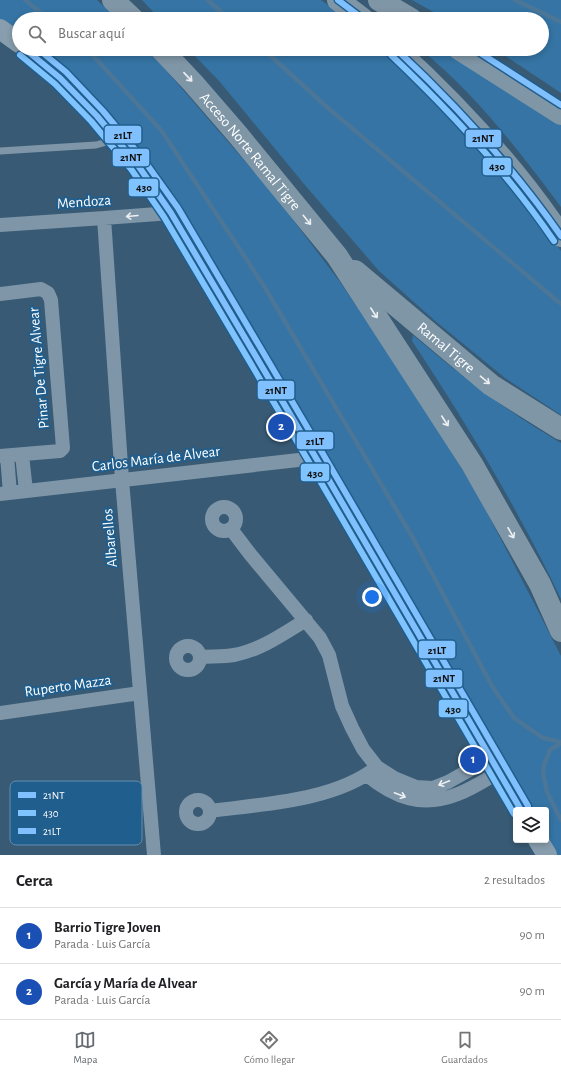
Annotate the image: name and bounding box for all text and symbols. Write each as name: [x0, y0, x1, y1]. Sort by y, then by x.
search box: [12, 12, 549, 56]
icon: search: [26, 23, 48, 45]
text: Buscar aquí: [58, 26, 125, 41]
one-way arrow: [183, 72, 193, 82]
street label: Acceso Norte Ramal Tigre: [197, 90, 304, 213]
line badge: 21LT: [104, 125, 142, 144]
line badge: 21NT: [465, 129, 502, 148]
text: 21LT: [114, 130, 133, 141]
text: 21NT: [472, 133, 495, 144]
line badge: 21NT: [112, 148, 150, 167]
text: 21NT: [120, 152, 143, 163]
line badge: 430: [482, 157, 512, 176]
text: 430: [489, 161, 505, 172]
line badge: 430: [128, 178, 159, 197]
text: 430: [136, 182, 152, 193]
street label: Mendoza: [56, 193, 112, 211]
one-way arrow: [126, 213, 139, 220]
one-way arrow: [303, 215, 312, 225]
street label: Pinar De Tigre Alvear: [26, 306, 52, 429]
one-way arrow: [370, 307, 378, 318]
street label: Ramal Tigre: [415, 319, 478, 376]
one-way arrow: [480, 376, 491, 385]
line badge: 21NT: [257, 380, 295, 400]
text: 21NT: [265, 385, 288, 396]
pin: 2: [268, 412, 294, 442]
one-way arrow: [441, 416, 449, 427]
line badge: 21LT: [296, 431, 334, 450]
text: 21LT: [306, 436, 325, 447]
street label: Carlos María de Alvear: [91, 444, 221, 474]
line badge: 430: [300, 463, 330, 482]
text: 430: [307, 468, 323, 479]
street label: Albarellos: [100, 508, 120, 568]
one-way arrow: [508, 527, 515, 539]
your location: [362, 587, 382, 607]
line badge: 21LT: [418, 640, 456, 659]
text: 21LT: [428, 645, 447, 656]
line badge: 21NT: [425, 669, 463, 688]
street label: Ruperto Mazza: [24, 672, 112, 700]
text: 21NT: [433, 673, 456, 684]
line badge: 430: [438, 699, 468, 718]
text: 430: [445, 704, 461, 715]
pin: 1: [460, 745, 486, 775]
one-way arrow: [439, 780, 451, 788]
legend: [10, 781, 142, 845]
text: 21NT: [43, 790, 65, 801]
one-way arrow: [393, 792, 405, 800]
map controls: [513, 807, 549, 843]
button: layers: [513, 807, 549, 843]
text: 430: [43, 808, 59, 819]
text: 21LT: [43, 826, 62, 837]
text: Cerca: [16, 872, 53, 889]
text: 2 resultados: [484, 874, 545, 887]
text: Barrio Tigre Joven: [54, 920, 161, 935]
text: 1: [27, 929, 31, 942]
text: 90 m: [519, 929, 545, 942]
text: Parada · Luis García: [54, 938, 150, 951]
text: García y María de Alvear: [54, 976, 197, 991]
text: 2: [26, 985, 32, 998]
text: 90 m: [519, 985, 545, 998]
text: Parada · Luis García: [54, 994, 150, 1007]
tab: Mapa: [73, 1029, 98, 1066]
tab: Cómo llegar: [244, 1029, 295, 1066]
tab: Guardados: [441, 1029, 488, 1066]

